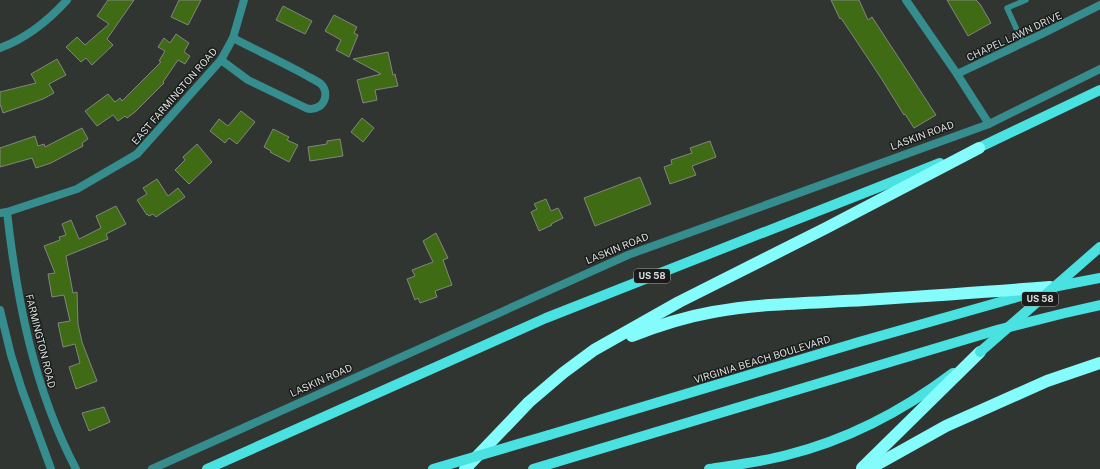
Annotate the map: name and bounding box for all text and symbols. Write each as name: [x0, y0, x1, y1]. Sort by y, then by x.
street label: CHAPEL LAWN DRIVE: [965, 9, 1063, 63]
street label: EAST FARMINGTON ROAD: [129, 45, 219, 147]
street label: LASKIN ROAD: [889, 118, 956, 152]
street label: LASKIN ROAD: [584, 230, 650, 266]
road number: US 58: [634, 269, 670, 283]
road number: US 58: [1022, 292, 1058, 306]
street label: FARMINGTON ROAD: [24, 293, 58, 389]
street label: VIRGINIA BEACH BOULEVARD: [692, 332, 832, 386]
street label: LASKIN ROAD: [288, 361, 354, 399]

